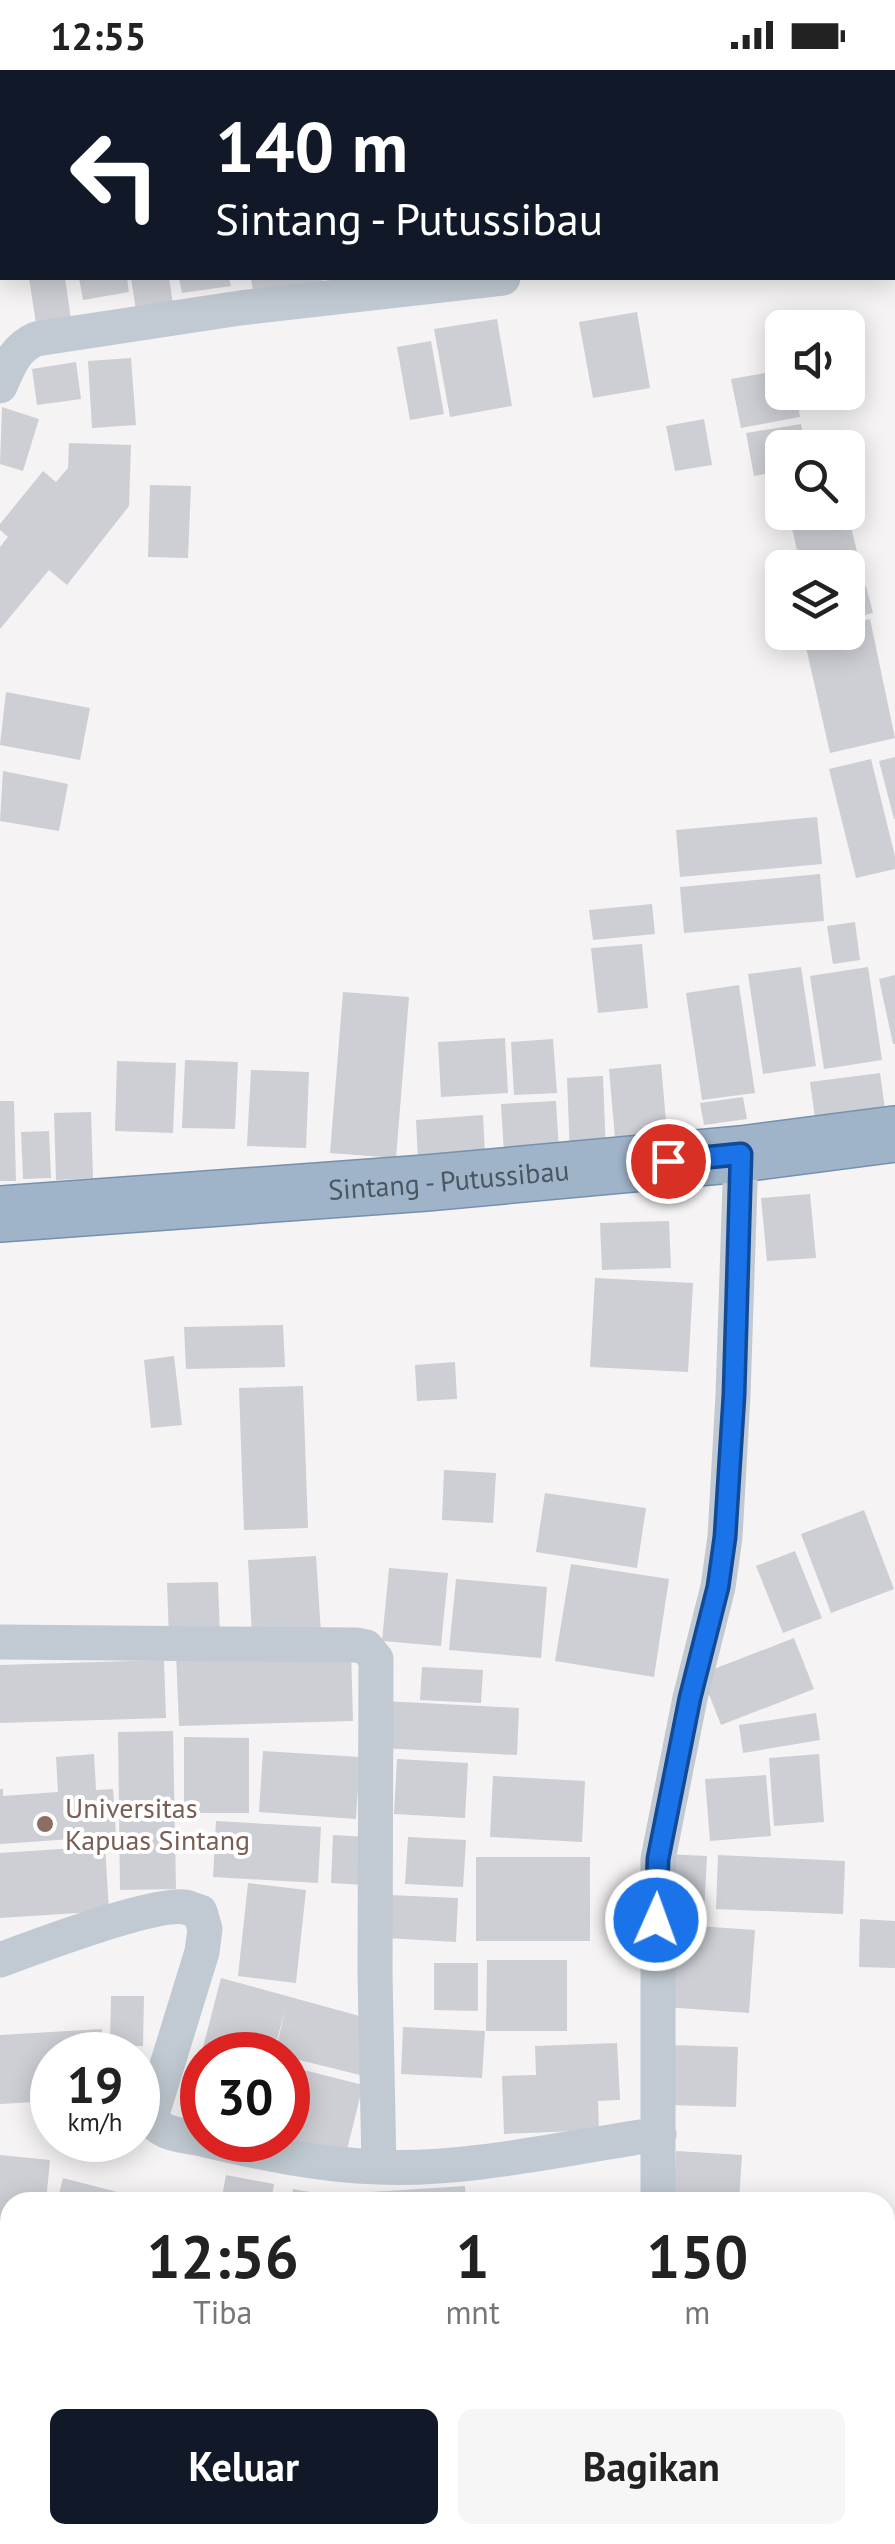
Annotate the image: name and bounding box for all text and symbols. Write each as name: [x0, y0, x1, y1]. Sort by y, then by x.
text: 12:55: [50, 11, 146, 60]
text: 140 m: [215, 101, 408, 191]
icon: left: [50, 110, 180, 240]
text: Sintang - Putussibau: [215, 189, 603, 247]
map controls: [765, 310, 865, 650]
button: sound: [765, 310, 865, 410]
button: search: [765, 430, 865, 530]
button: layers: [765, 550, 865, 650]
pin: [626, 1119, 711, 1204]
icon: arrive: [641, 1134, 696, 1189]
street label: Sintang - Putussibau: [327, 1151, 571, 1208]
place label: Universitas Kapuas Sintang: [65, 1789, 250, 1858]
marker: Universitas Kapuas Sintang: [34, 1813, 56, 1835]
position arrow: [604, 1868, 708, 1972]
speed limit sign: 30: [180, 2032, 310, 2162]
text: 19: [67, 2052, 123, 2117]
text: km/h: [68, 2106, 122, 2138]
text: 12:56: [147, 2217, 299, 2295]
text: 1: [456, 2217, 490, 2295]
text: 150: [646, 2217, 748, 2295]
text: Tiba: [193, 2291, 252, 2333]
text: mnt: [445, 2291, 500, 2333]
text: m: [684, 2291, 710, 2333]
button: Keluar: [50, 2409, 438, 2524]
button: Bagikan: [458, 2409, 845, 2524]

